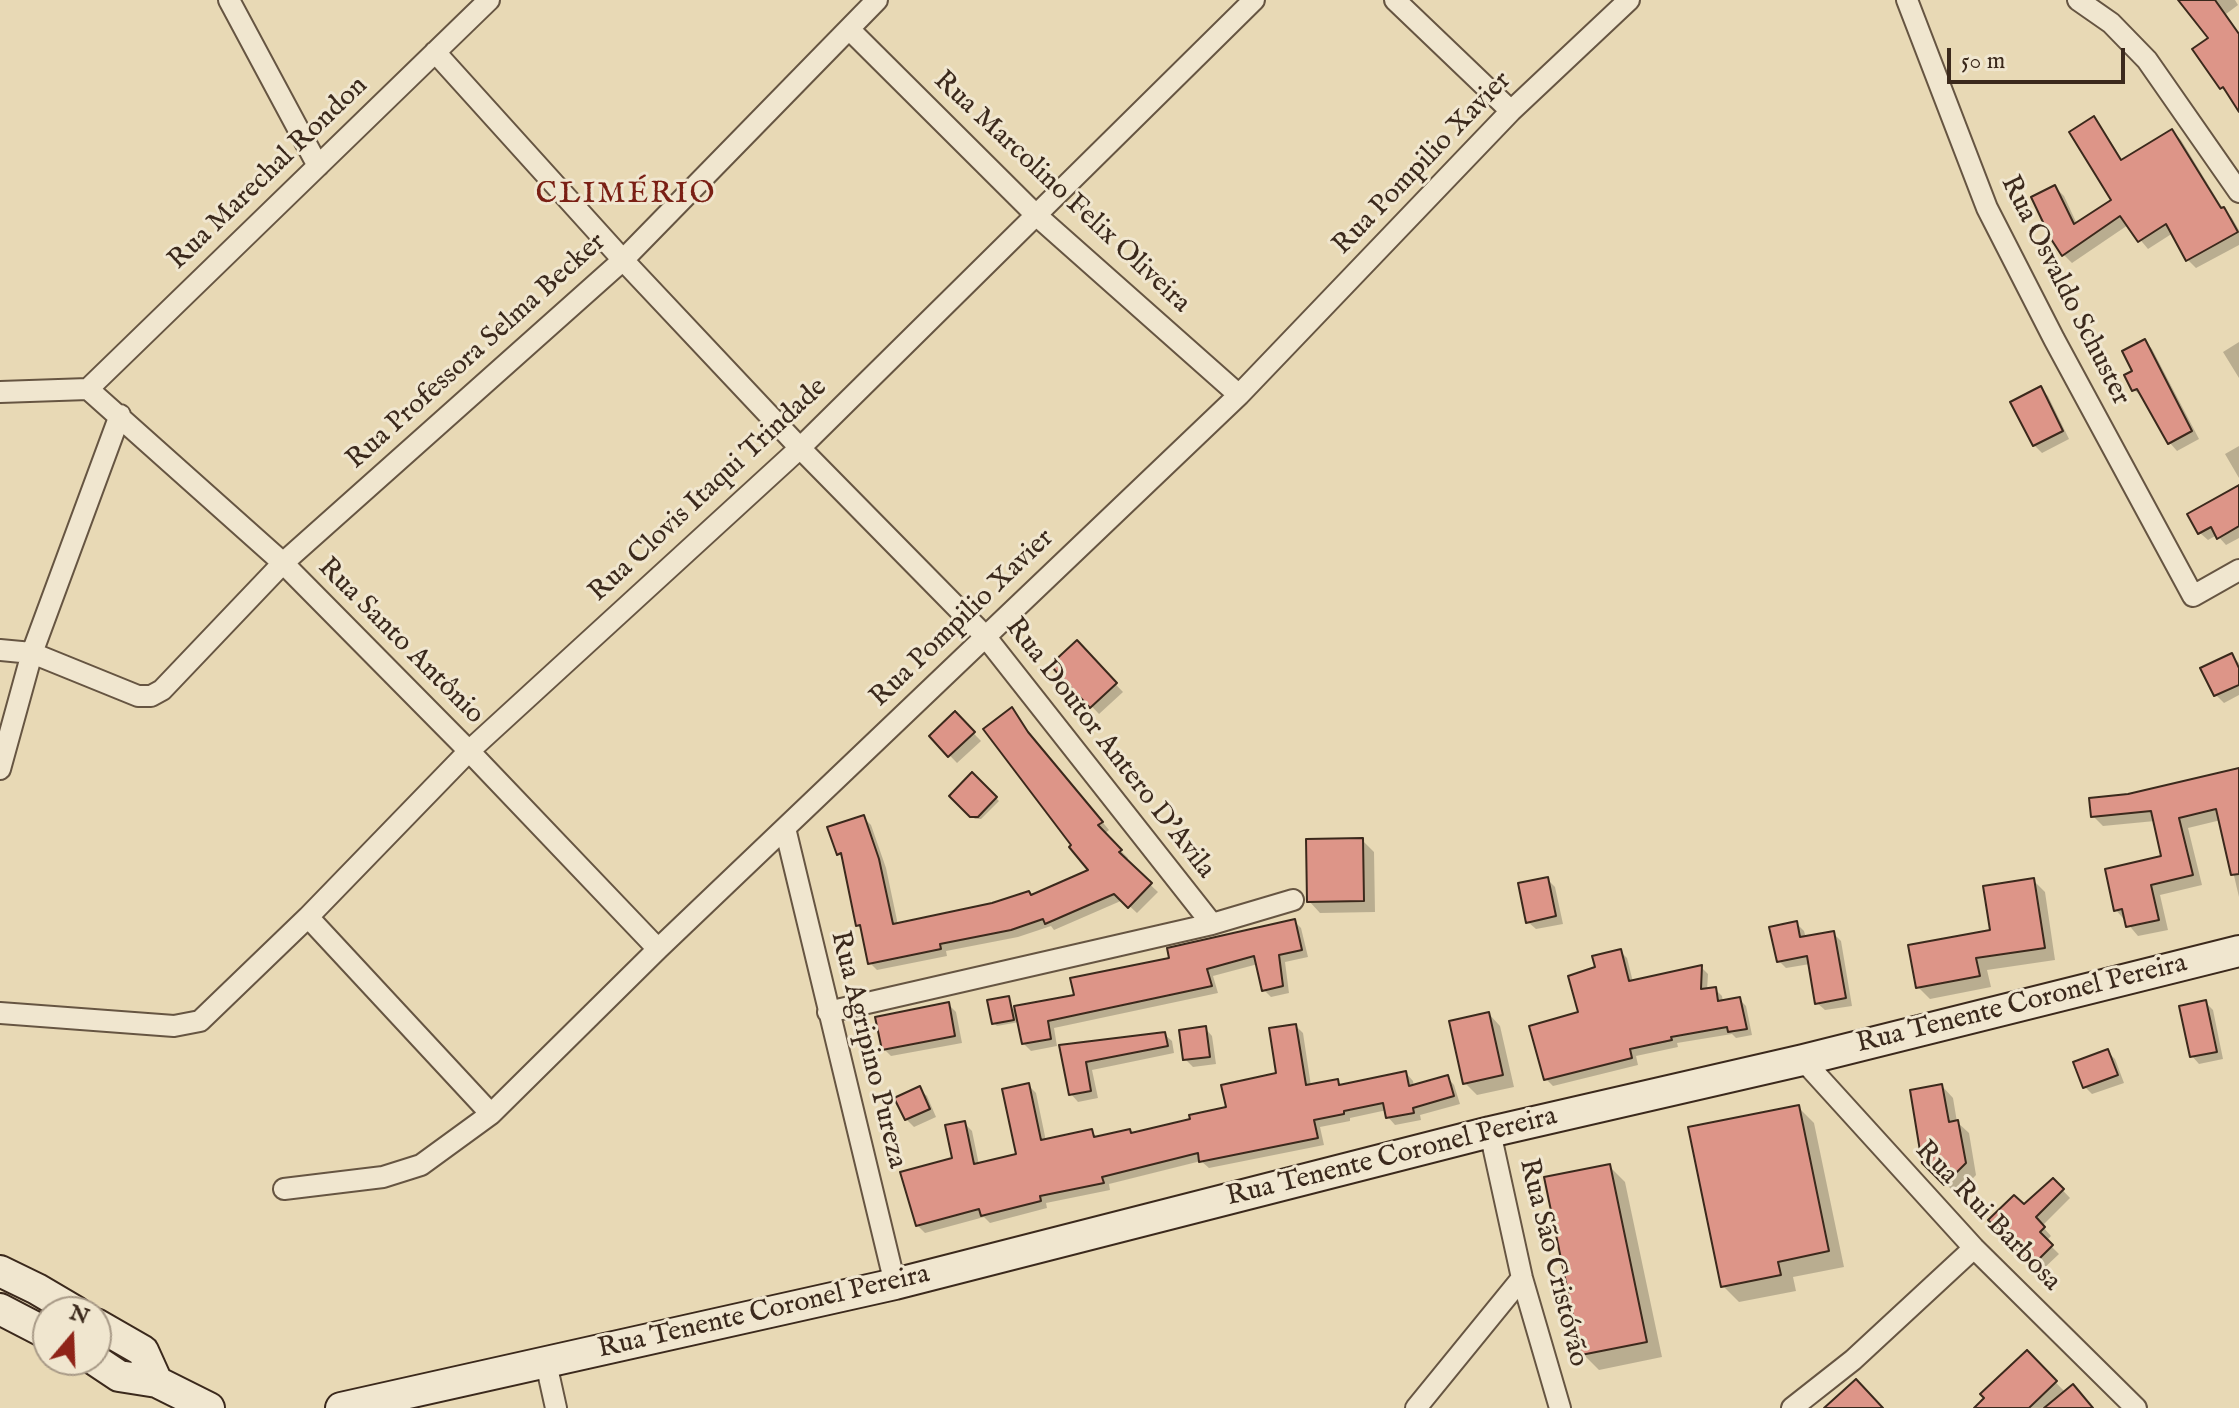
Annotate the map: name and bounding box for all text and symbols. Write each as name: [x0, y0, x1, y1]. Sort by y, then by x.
scale bar: [1951, 32, 2129, 82]
text: 50 m: [1961, 46, 2005, 77]
street label: Rua Marcolino Felix Oliveira: [925, 65, 1197, 321]
street label: Rua Pompilio Xavier: [1327, 65, 1519, 263]
street label: Rua Marechal Rondon: [162, 70, 376, 278]
street label: Rua Osvaldo Schuster: [1992, 171, 2136, 411]
district label: CLIMÉRIO: [536, 178, 716, 214]
street label: Rua Professora Selma Becker: [340, 227, 614, 477]
street label: Rua Clovis Itaqui Trindade: [583, 372, 835, 610]
street label: Rua Pompilio Xavier: [864, 523, 1062, 715]
street label: Rua Santo Antônio: [310, 552, 490, 732]
street label: Rua Doutor Antero D'Avila: [997, 612, 1221, 886]
street label: Rua Agripino Pureza: [821, 928, 913, 1172]
street label: Rua Tenente Coronel Pereira: [1853, 948, 2191, 1062]
street label: Rua Tenente Coronel Pereira: [1223, 1101, 1561, 1215]
street label: Rua Rui Barbosa: [1907, 1135, 2067, 1299]
street label: Rua São Cristóvão: [1510, 1156, 1594, 1370]
street label: Rua Tenente Coronel Pereira: [595, 1258, 933, 1368]
north arrow: [32, 1296, 112, 1376]
text: N: [66, 1299, 93, 1332]

